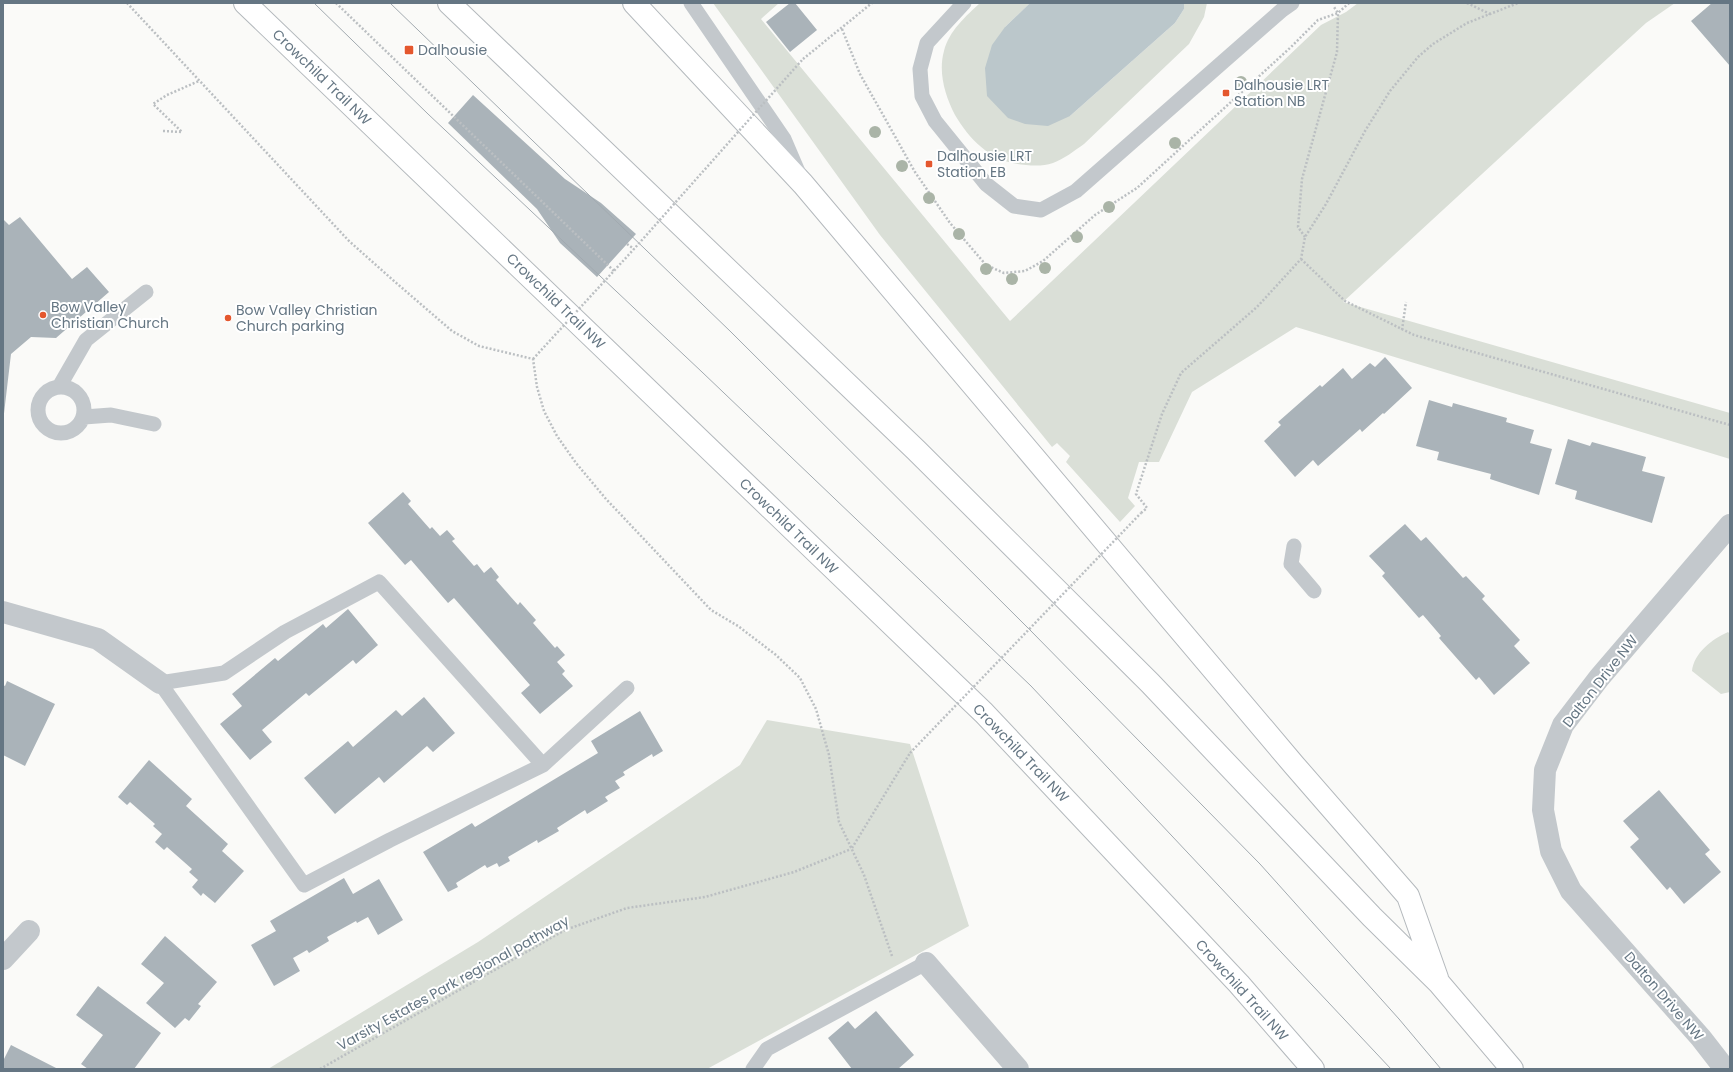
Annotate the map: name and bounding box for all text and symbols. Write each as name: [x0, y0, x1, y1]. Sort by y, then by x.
street label: Crowchild Trail NW: [268, 25, 376, 130]
place label: Dalhousie: [418, 40, 487, 60]
marker: Dalhousie: [403, 44, 415, 56]
place label: Dalhousie LRT Station NB: [1234, 75, 1329, 111]
marker: Dalhousie LRT Station NB: [1221, 88, 1231, 98]
place label: Dalhousie LRT Station EB: [937, 146, 1032, 182]
marker: Dalhousie LRT Station EB: [924, 159, 934, 169]
street label: Crowchild Trail NW: [502, 249, 610, 354]
place label: Bow Valley Christian Church: [51, 297, 169, 333]
place label: Bow Valley Christian Church parking: [236, 300, 378, 336]
marker: Bow Valley Christian Church: [38, 310, 48, 320]
marker: Bow Valley Christian Church parking: [223, 313, 233, 323]
street label: Crowchild Trail NW: [735, 474, 843, 579]
street label: Dalton Drive NW: [1558, 630, 1643, 731]
street label: Crowchild Trail NW: [969, 699, 1074, 807]
street label: Varsity Estates Park regional pathway: [333, 911, 573, 1055]
street label: Crowchild Trail NW: [1191, 935, 1293, 1045]
street label: Dalton Drive NW: [1620, 947, 1708, 1045]

